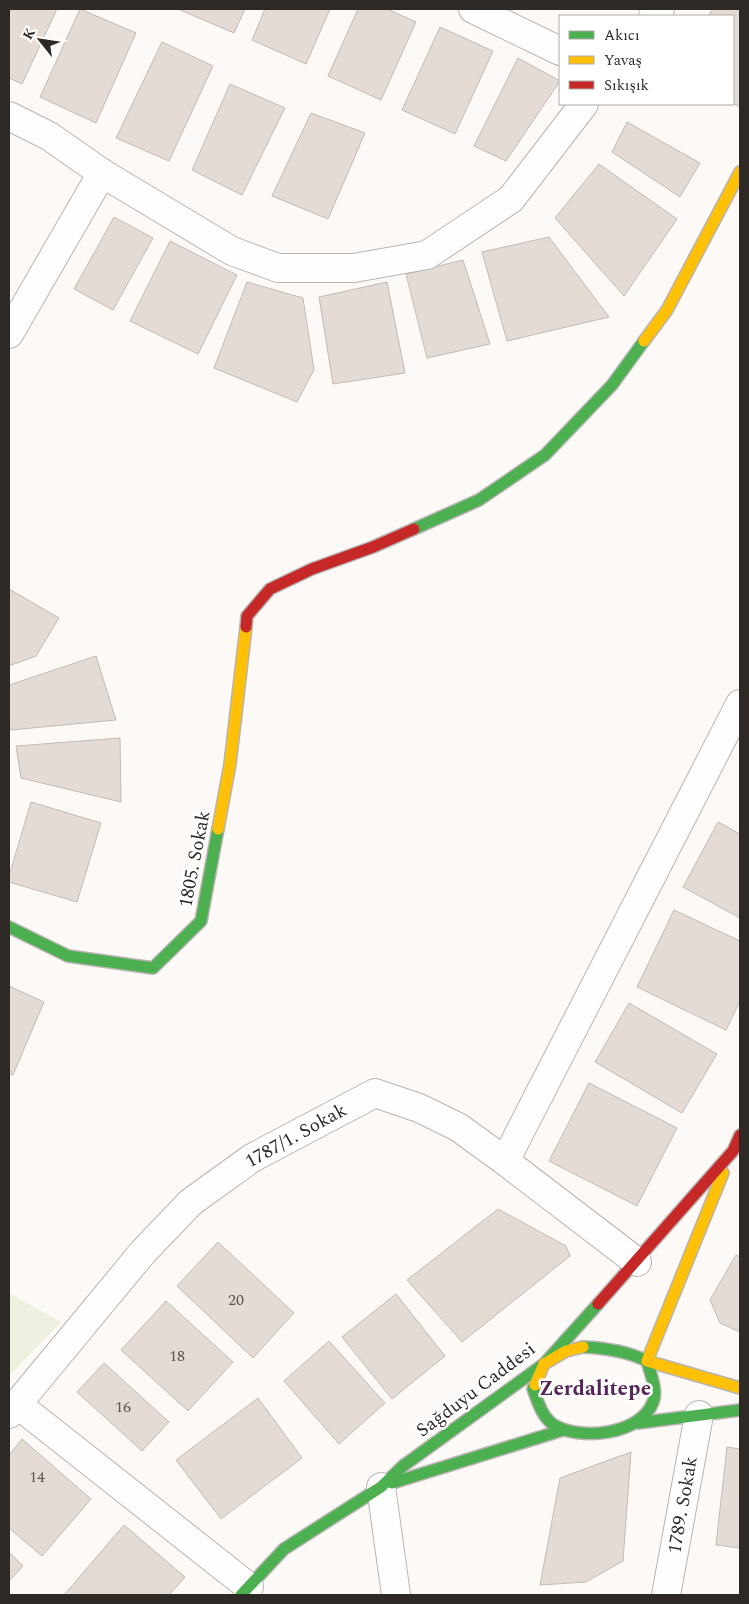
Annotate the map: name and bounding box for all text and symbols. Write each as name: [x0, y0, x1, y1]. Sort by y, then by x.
north arrow: [15, 15, 65, 65]
legend: [559, 15, 734, 105]
text: K: [17, 24, 41, 44]
text: Akıcı: [604, 24, 640, 47]
text: Yavaş: [604, 49, 642, 72]
text: Sıkışık: [604, 74, 649, 97]
street label: 1805. Sokak: [171, 808, 219, 910]
street label: 1787/1. Sokak: [240, 1096, 353, 1176]
house number: 20: [228, 1288, 244, 1312]
street label: Sağduyu Caddesi: [410, 1335, 542, 1445]
house number: 18: [169, 1344, 185, 1368]
district label: Zerdalitepe: [539, 1373, 651, 1405]
house number: 16: [115, 1395, 131, 1419]
street label: 1789. Sokak: [660, 1454, 706, 1556]
house number: 14: [29, 1465, 45, 1489]

